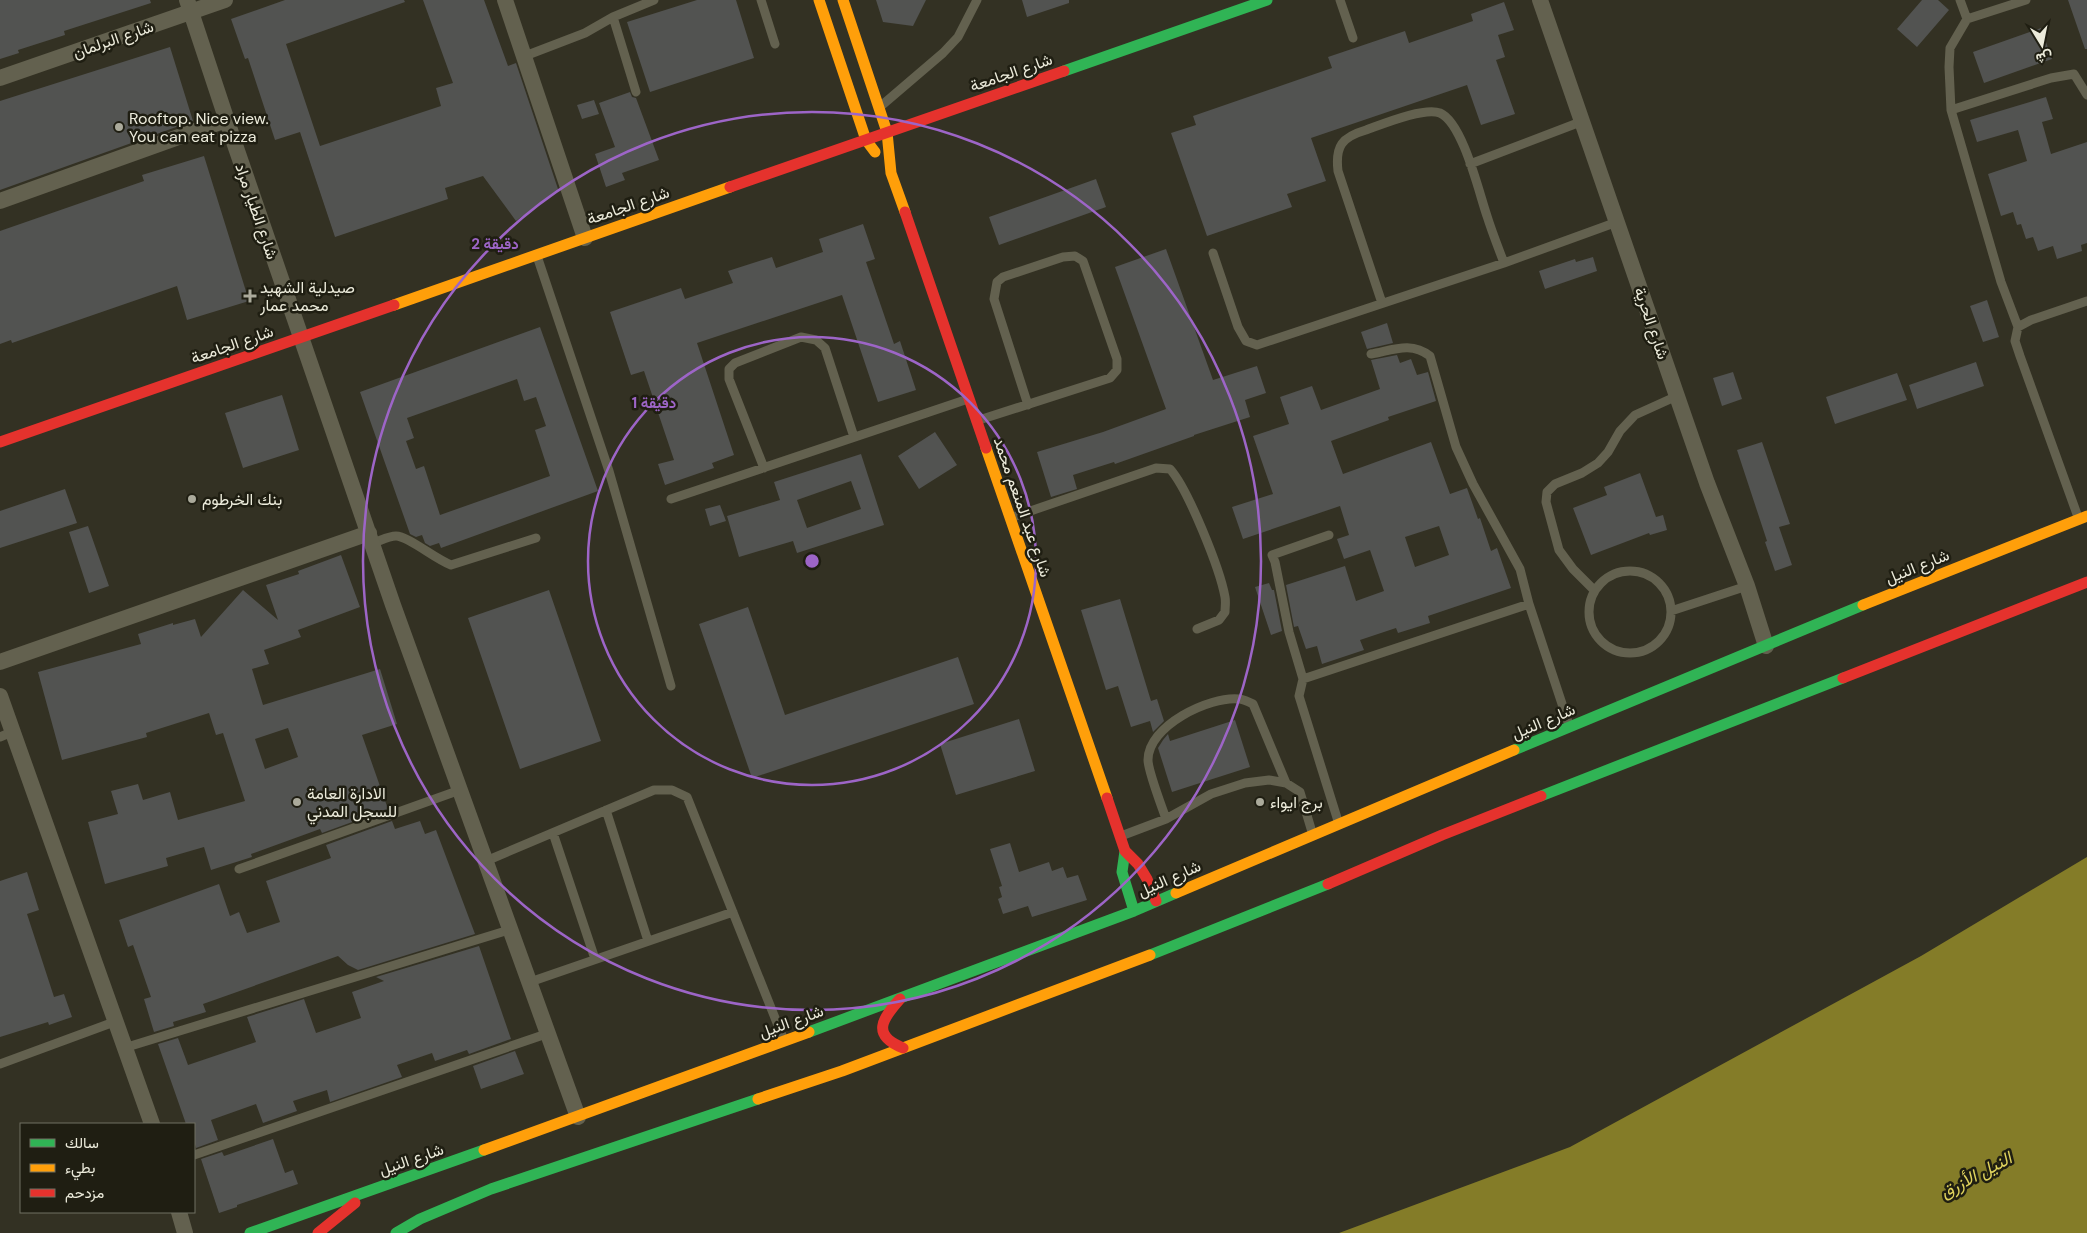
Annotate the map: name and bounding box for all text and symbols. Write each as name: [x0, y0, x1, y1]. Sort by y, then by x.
street label: شارع البرلمان: [70, 16, 157, 64]
north arrow: [2017, 20, 2067, 70]
text: ش: [2034, 47, 2054, 68]
street label: شارع الجامعة: [967, 49, 1055, 97]
place label: Rooftop. Nice view. You can eat pizza: [129, 108, 269, 147]
marker: Rooftop. Nice view. You can eat pizza: [113, 121, 125, 133]
street label: شارع الطيار مراد: [229, 160, 283, 262]
street label: شارع الجامعة: [584, 182, 672, 230]
text: 2 دقيقة: [471, 234, 519, 254]
place label: صيدلية الشهيد محمد عمار: [259, 277, 355, 316]
street label: شارع الحرية: [1628, 284, 1674, 362]
marker: صيدلية الشهيد محمد عمار: [244, 290, 256, 302]
street label: شارع الجامعة: [188, 321, 276, 369]
text: 1 دقيقة: [632, 393, 676, 413]
street label: شارع عبد المنعم محمد: [988, 434, 1056, 580]
place label: بنك الخرطوم: [202, 489, 282, 510]
marker: بنك الخرطوم: [186, 493, 198, 505]
street label: شارع النيل: [1882, 544, 1953, 590]
centre of rings: [803, 552, 821, 570]
street label: شارع النيل: [1508, 699, 1579, 745]
place label: الادارة العامة للسجل المدني: [307, 783, 397, 825]
place label: برج ايواء: [1270, 792, 1323, 814]
marker: الادارة العامة للسجل المدني: [291, 796, 303, 808]
marker: برج ايواء: [1254, 796, 1266, 808]
street label: شارع النيل: [1134, 855, 1205, 903]
street label: شارع النيل: [756, 1000, 827, 1044]
legend: [20, 1123, 195, 1213]
text: سالك: [65, 1133, 99, 1153]
street label: شارع النيل: [376, 1139, 447, 1181]
water label: النيل الأزرق: [1936, 1145, 2018, 1204]
text: بطيء: [65, 1158, 95, 1181]
text: مزدحم: [65, 1183, 104, 1203]

